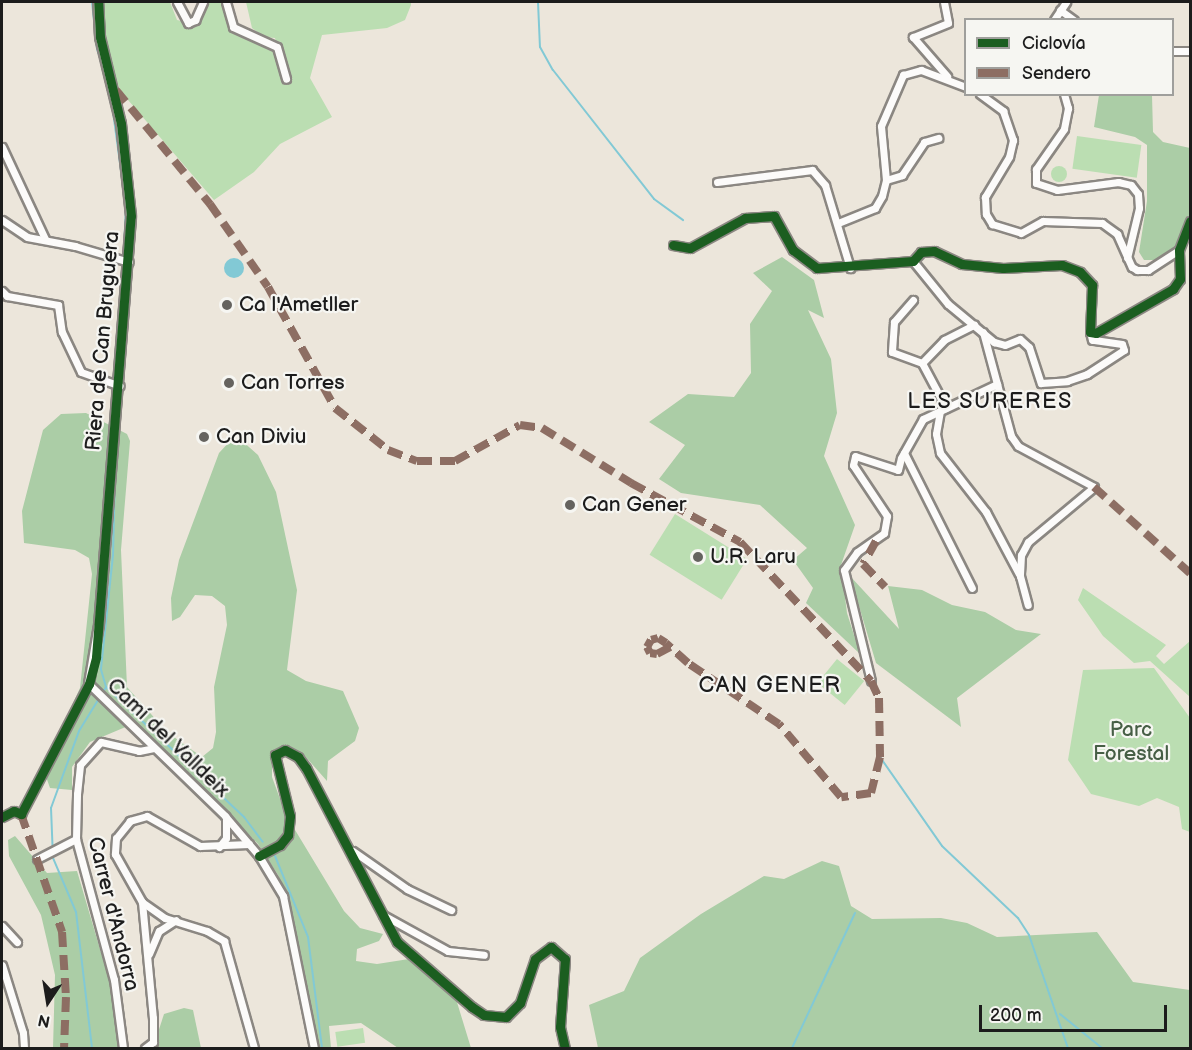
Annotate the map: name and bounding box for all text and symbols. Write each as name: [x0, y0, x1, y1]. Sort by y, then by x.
legend: [964, 18, 1174, 96]
text: Ciclovía: [1022, 33, 1086, 54]
text: Sendero: [1022, 63, 1091, 84]
street label: Riera de Can Bruguera: [81, 230, 125, 452]
place label: Ca l'Ametller: [239, 292, 358, 318]
marker: Ca l'Ametller: [220, 298, 234, 312]
place label: Can Torres: [241, 370, 345, 396]
marker: Can Torres: [222, 376, 236, 390]
district label: LES SURERES: [907, 389, 1073, 415]
place label: Can Diviu: [216, 424, 307, 450]
marker: Can Diviu: [197, 430, 211, 444]
place label: Can Gener: [582, 492, 686, 518]
marker: Can Gener: [563, 498, 577, 512]
place label: U.R. Laru: [710, 544, 796, 570]
marker: U.R. Laru: [691, 550, 705, 564]
street label: Camí del Valldeix: [101, 673, 235, 803]
district label: CAN GENER: [699, 673, 841, 699]
park label: Parc Forestal: [1093, 717, 1169, 767]
street label: Carrer d'Andorra: [82, 834, 144, 994]
north arrow: [18, 972, 78, 1032]
scale bar: [982, 993, 1170, 1031]
text: 200 m: [990, 1005, 1042, 1026]
text: N: [36, 1010, 52, 1031]

